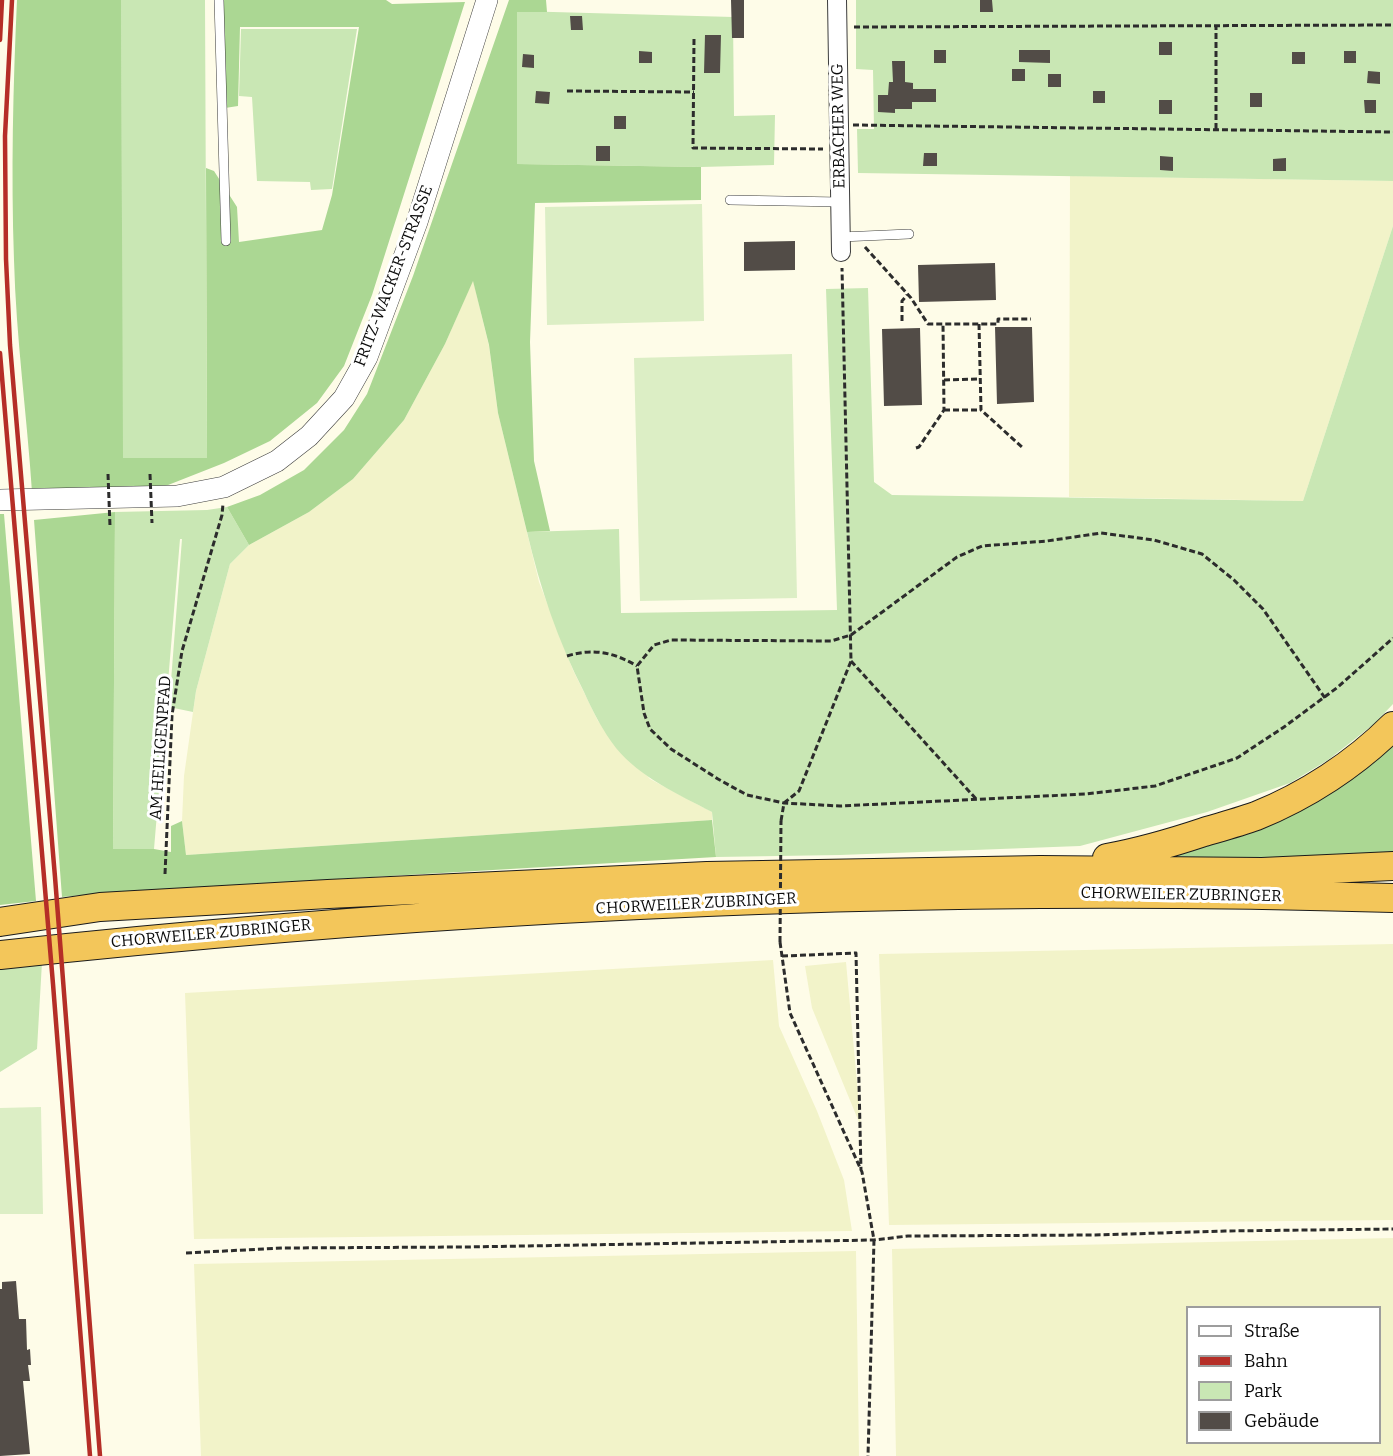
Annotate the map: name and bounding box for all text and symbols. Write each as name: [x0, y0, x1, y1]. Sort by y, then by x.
street label: ERBACHER WEG: [828, 63, 850, 189]
street label: FRITZ-WACKER-STRASSE: [351, 183, 437, 369]
street label: AM HEILIGENPFAD: [146, 675, 176, 821]
street label: CHORWEILER ZUBRINGER: [1080, 884, 1282, 906]
street label: CHORWEILER ZUBRINGER: [595, 889, 797, 919]
street label: CHORWEILER ZUBRINGER: [110, 916, 312, 952]
legend: [1186, 1306, 1381, 1444]
text: Straße: [1244, 1320, 1300, 1342]
text: Bahn: [1244, 1350, 1288, 1372]
text: Park: [1244, 1380, 1282, 1402]
text: Gebäude: [1244, 1410, 1319, 1432]

